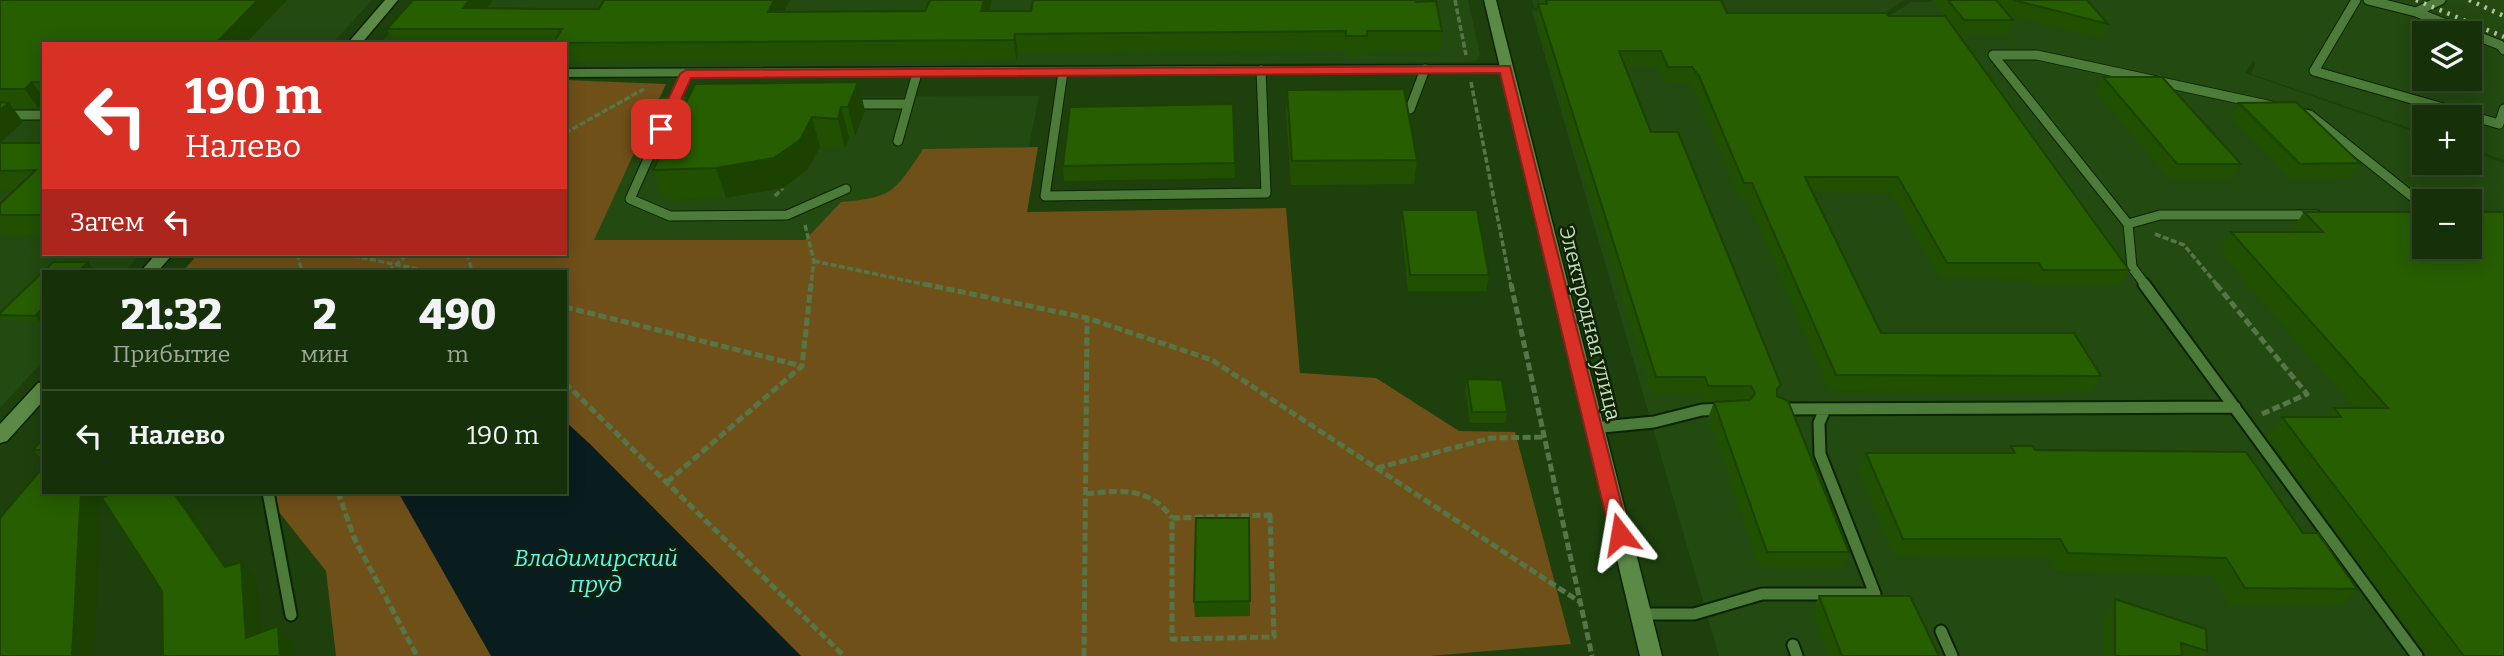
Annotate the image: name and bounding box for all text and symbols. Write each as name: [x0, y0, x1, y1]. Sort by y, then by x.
map controls: [2412, 21, 2482, 259]
button: layers: [2412, 21, 2482, 91]
text: 190 m: [185, 67, 322, 126]
icon: left: [70, 70, 161, 161]
pin: [631, 99, 691, 159]
button: +: [2412, 105, 2482, 175]
icon: arrive: [642, 110, 680, 148]
text: Налево: [185, 127, 301, 165]
button: −: [2412, 189, 2482, 259]
icon: left: [158, 203, 196, 241]
text: Затем: [70, 207, 144, 238]
street label: Электродная улица: [1553, 223, 1627, 424]
text: 21:32: [121, 290, 222, 340]
text: 2: [313, 290, 337, 340]
text: 490: [419, 290, 497, 340]
text: Прибытие: [112, 340, 230, 368]
text: мин: [301, 340, 349, 368]
text: m: [447, 340, 469, 368]
icon: left: [70, 417, 108, 455]
text: Налево: [129, 420, 225, 451]
text: 190 m: [467, 420, 539, 451]
position arrow: [1583, 497, 1657, 571]
water label: Владимирский пруд: [514, 544, 678, 598]

